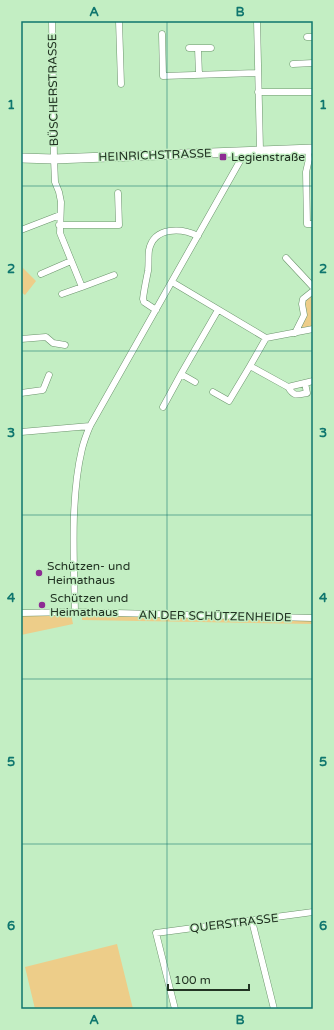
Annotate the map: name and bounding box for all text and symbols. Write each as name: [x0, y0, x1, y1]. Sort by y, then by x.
text: A: [89, 4, 99, 20]
text: B: [235, 4, 245, 20]
street label: BÜSCHERSTRASSE: [45, 33, 61, 146]
text: 1: [7, 97, 15, 113]
text: 1: [319, 97, 327, 113]
street label: HEINRICHSTRASSE: [98, 146, 212, 164]
place label: Legienstraße: [231, 150, 305, 164]
marker: Legienstraße: [218, 152, 228, 162]
text: 2: [7, 261, 15, 277]
text: 2: [319, 261, 327, 277]
text: 3: [7, 425, 15, 441]
text: 3: [319, 425, 327, 441]
place label: Schützen- und Heimathaus: [47, 559, 130, 587]
marker: Schützen- und Heimathaus: [34, 568, 44, 578]
text: 4: [7, 590, 16, 606]
text: 4: [319, 590, 328, 606]
place label: Schützen und Heimathaus: [50, 591, 128, 619]
marker: Schützen und Heimathaus: [37, 600, 47, 610]
street label: AN DER SCHÜTZENHEIDE: [138, 608, 292, 624]
text: 5: [7, 754, 15, 770]
text: 5: [319, 754, 327, 770]
street label: QUERSTRASSE: [189, 911, 279, 935]
text: 6: [7, 918, 15, 934]
text: 6: [319, 918, 327, 934]
scale bar: [168, 966, 249, 992]
text: 100 m: [174, 973, 211, 987]
text: A: [89, 1012, 99, 1028]
text: B: [235, 1012, 245, 1028]

